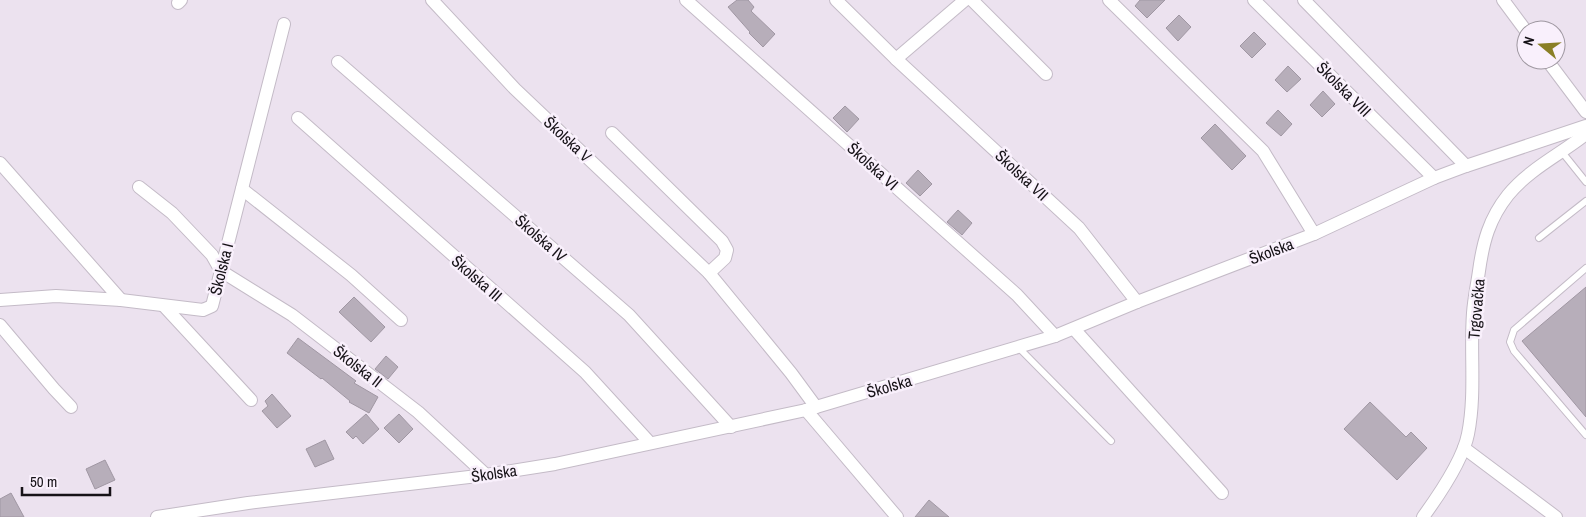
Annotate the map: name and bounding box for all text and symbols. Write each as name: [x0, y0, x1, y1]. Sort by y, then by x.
north arrow: [1516, 20, 1566, 70]
text: N: [1519, 34, 1538, 48]
street label: Školska VIII: [1312, 57, 1376, 121]
street label: Školska V: [539, 111, 597, 167]
street label: Školska VI: [843, 137, 903, 195]
street label: Školska VII: [990, 145, 1054, 205]
street label: Školska IV: [510, 209, 572, 267]
street label: Školska: [1246, 232, 1297, 270]
street label: Školska I: [204, 241, 238, 297]
street label: Školska III: [447, 250, 507, 306]
street label: Trgovačka: [1462, 277, 1490, 340]
street label: Školska II: [329, 340, 387, 392]
street label: Školska: [864, 369, 915, 403]
street label: Školska: [470, 459, 519, 487]
scale bar: [22, 464, 110, 496]
text: 50 m: [30, 471, 57, 492]

